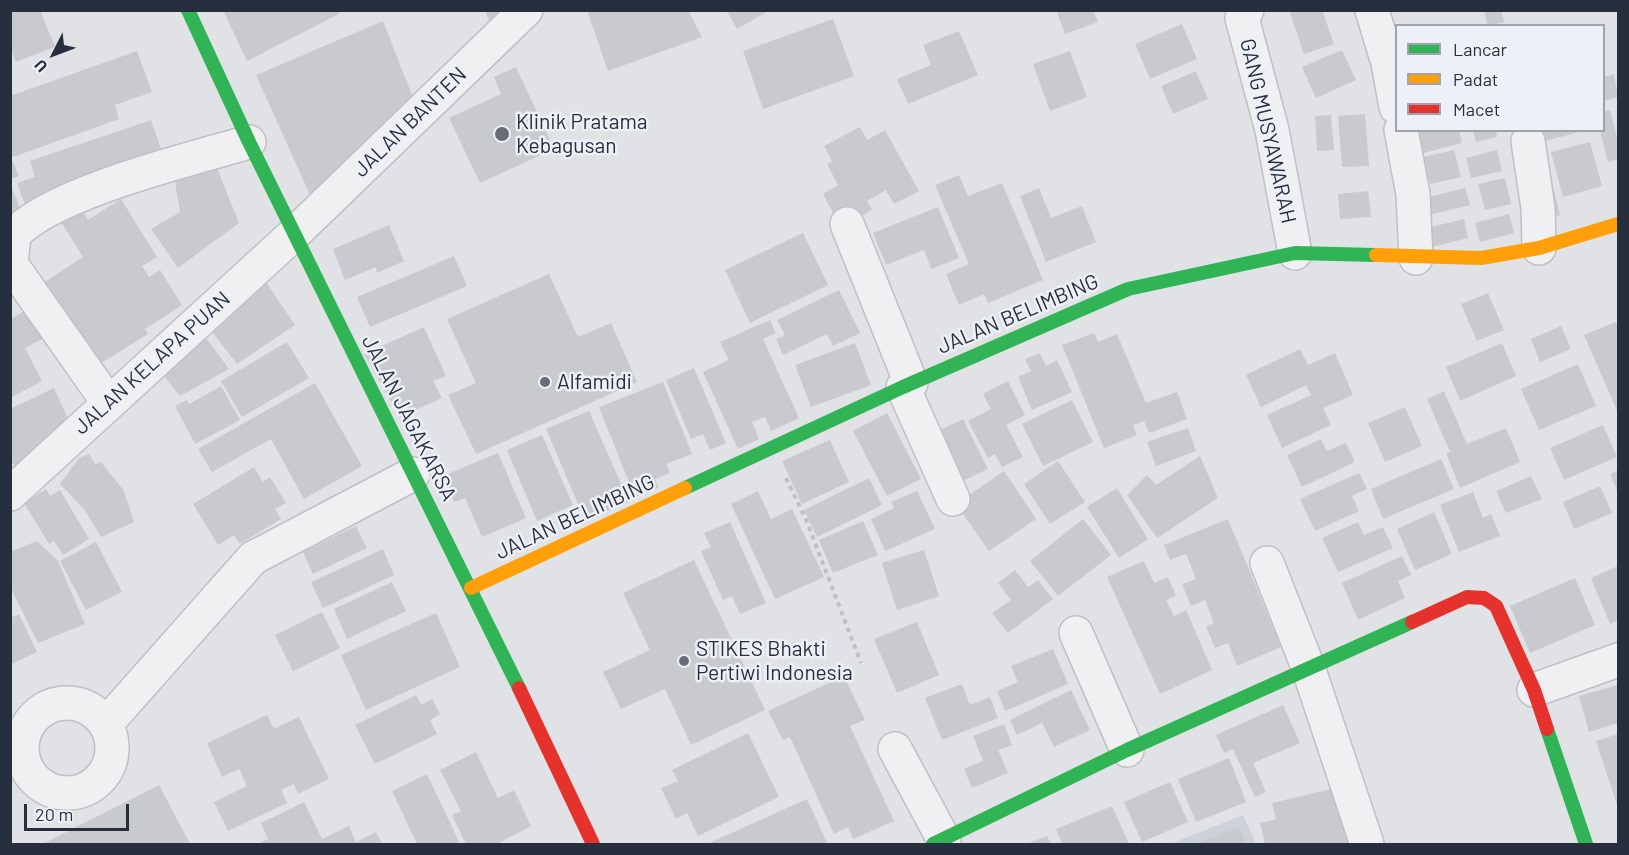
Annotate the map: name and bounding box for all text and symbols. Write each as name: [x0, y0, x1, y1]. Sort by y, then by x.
north arrow: [24, 24, 84, 84]
legend: [1395, 24, 1605, 132]
street label: GANG MUSYAWARAH: [1234, 36, 1302, 226]
text: Lancar: [1453, 38, 1507, 60]
text: U: [30, 56, 51, 76]
street label: JALAN BANTEN: [348, 62, 472, 182]
text: Padat: [1453, 68, 1498, 90]
text: Macet: [1453, 98, 1500, 120]
place label: Klinik Pratama Kebagusan: [516, 109, 648, 159]
marker: Klinik Pratama Kebagusan: [493, 125, 511, 143]
street label: JALAN BELIMBING: [934, 269, 1102, 359]
street label: JALAN KELAPA PUAN: [69, 286, 235, 440]
street label: JALAN JAGAKARSA: [356, 331, 462, 505]
place label: Alfamidi: [557, 369, 632, 395]
marker: Alfamidi: [538, 375, 552, 389]
street label: JALAN BELIMBING: [491, 469, 659, 565]
place label: STIKES Bhakti Pertiwi Indonesia: [696, 636, 853, 686]
marker: STIKES Bhakti Pertiwi Indonesia: [677, 654, 691, 668]
scale bar: [27, 792, 132, 830]
text: 20 m: [35, 803, 73, 825]

